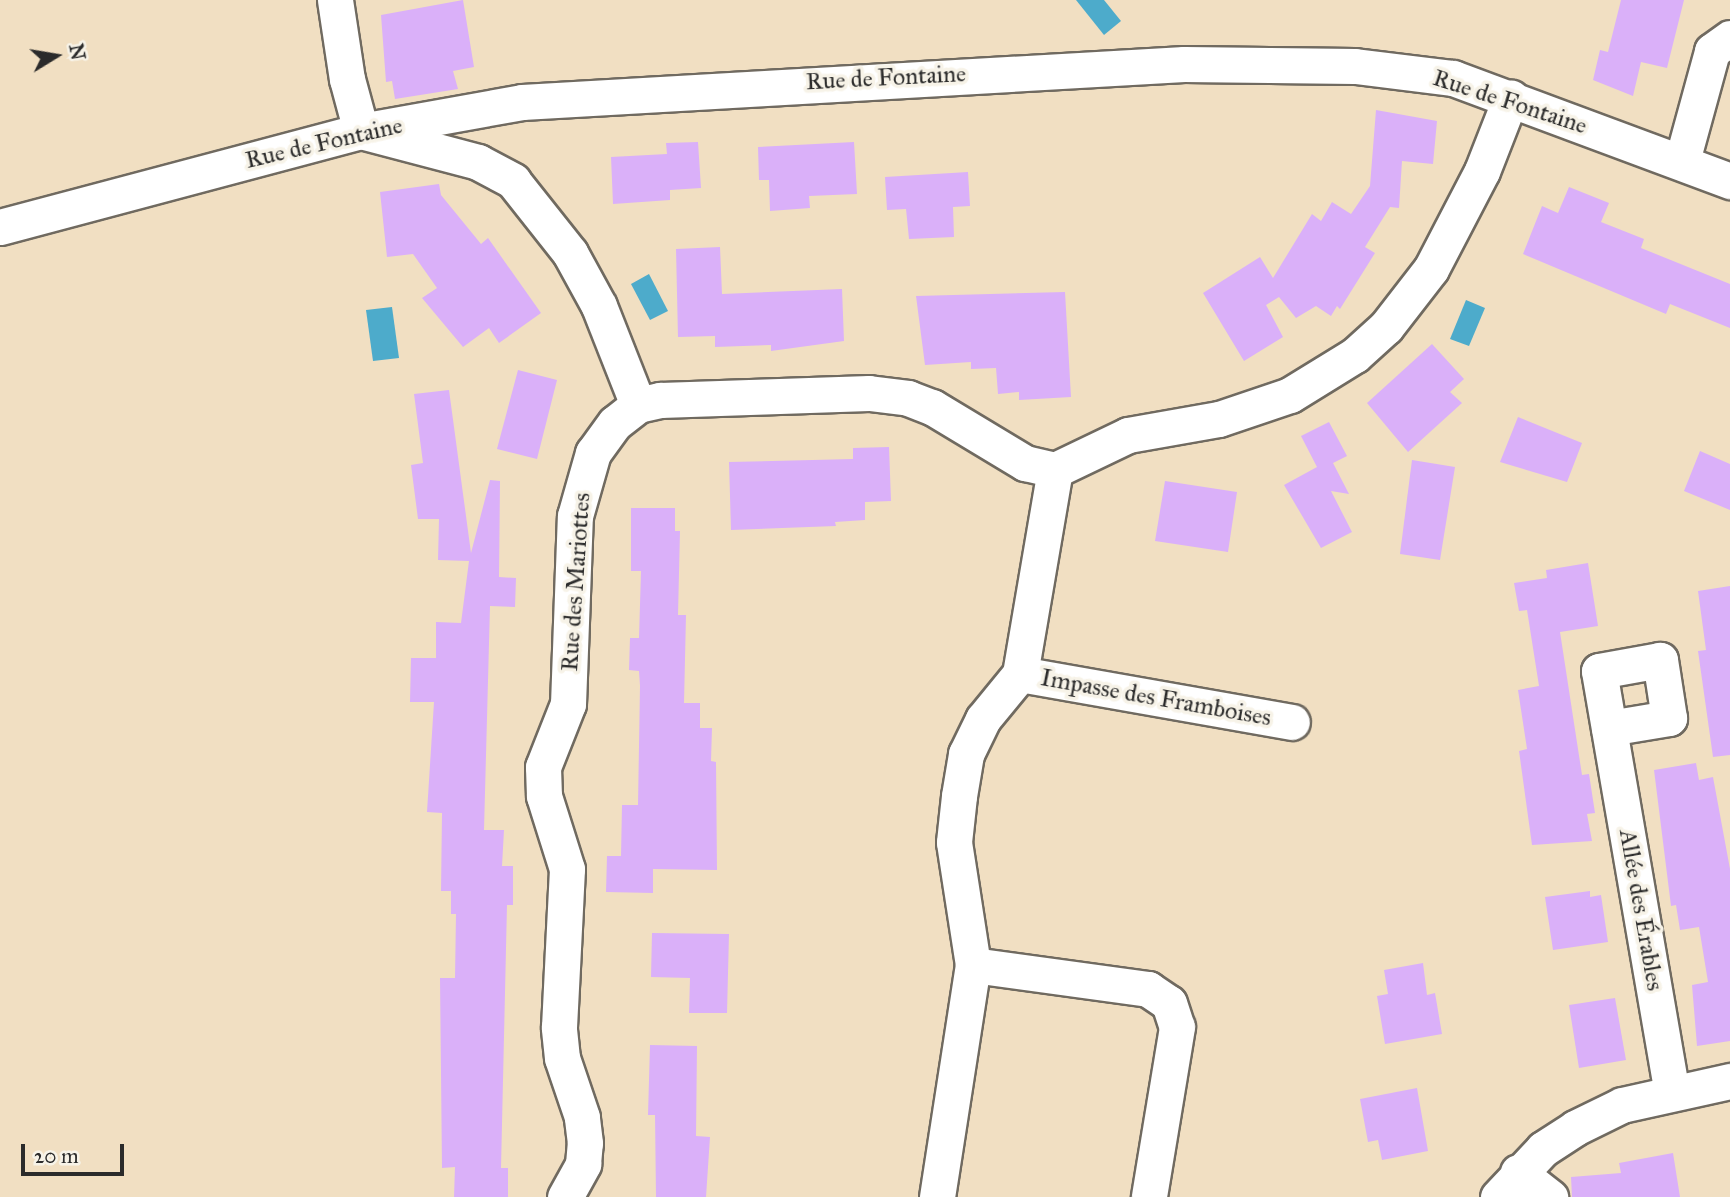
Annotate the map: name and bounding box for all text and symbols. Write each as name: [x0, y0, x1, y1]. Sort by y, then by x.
north arrow: [21, 21, 91, 91]
text: N: [64, 42, 90, 62]
street label: Rue de Fontaine: [805, 59, 967, 97]
street label: Rue de Fontaine: [1429, 64, 1591, 140]
street label: Rue de Fontaine: [243, 111, 405, 175]
street label: Rue des Mariottes: [555, 492, 597, 672]
street label: Impasse des Framboises: [1038, 664, 1274, 732]
street label: Allée des Érables: [1613, 827, 1669, 993]
scale bar: [24, 1130, 128, 1174]
text: 20 m: [34, 1143, 79, 1169]

